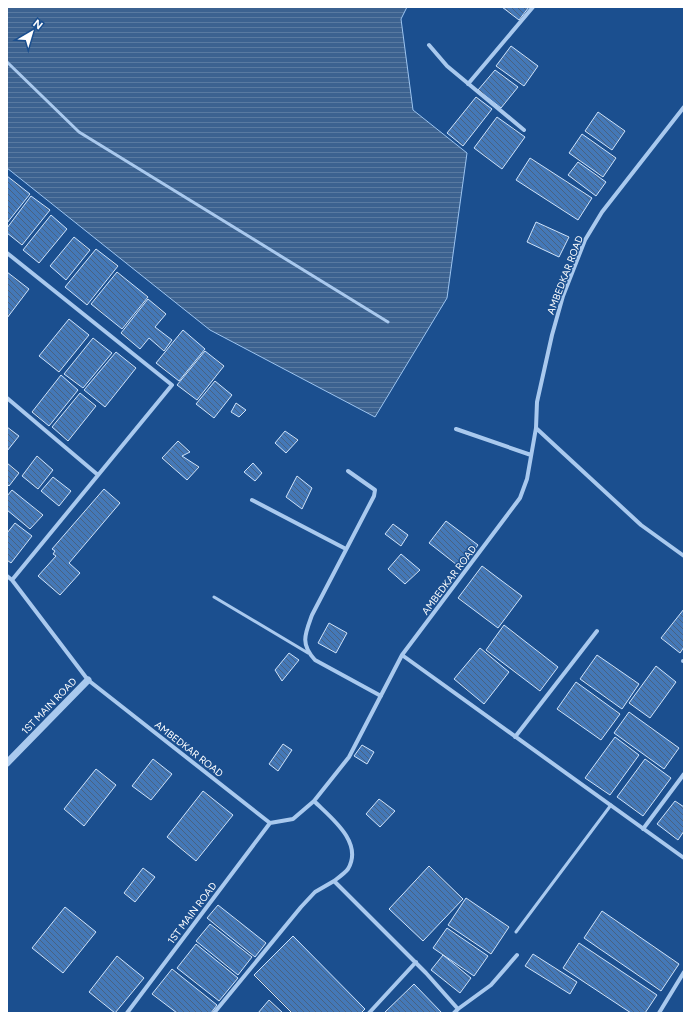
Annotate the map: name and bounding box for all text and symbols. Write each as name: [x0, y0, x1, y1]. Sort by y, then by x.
north arrow: [12, 12, 52, 52]
text: N: [30, 17, 45, 32]
street label: AMBEDKAR ROAD: [544, 234, 586, 316]
street label: AMBEDKAR ROAD: [419, 543, 479, 617]
street label: 1ST MAIN ROAD: [19, 675, 79, 737]
street label: AMBEDKAR ROAD: [152, 718, 226, 780]
street label: 1ST MAIN ROAD: [165, 879, 220, 946]

